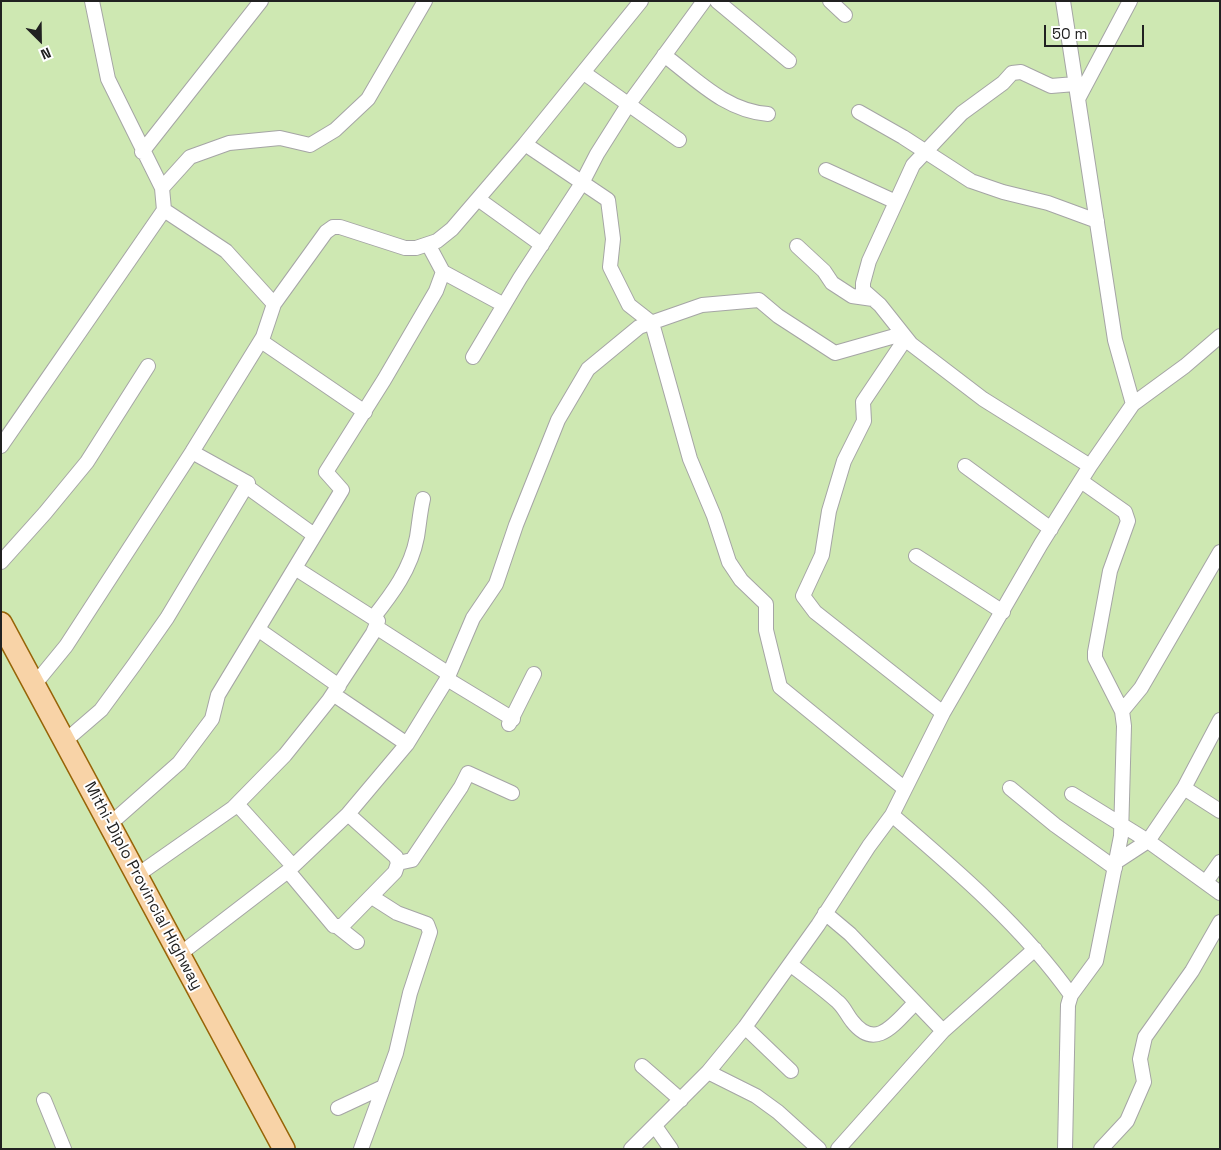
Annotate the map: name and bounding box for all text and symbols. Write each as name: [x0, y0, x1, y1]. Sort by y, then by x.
north arrow: [15, 15, 65, 65]
scale bar: [1046, 15, 1146, 47]
text: 50 m: [1052, 24, 1087, 43]
text: N: [38, 44, 54, 64]
street label: Mithi-Diplo Provincial Highway: [80, 779, 206, 993]

